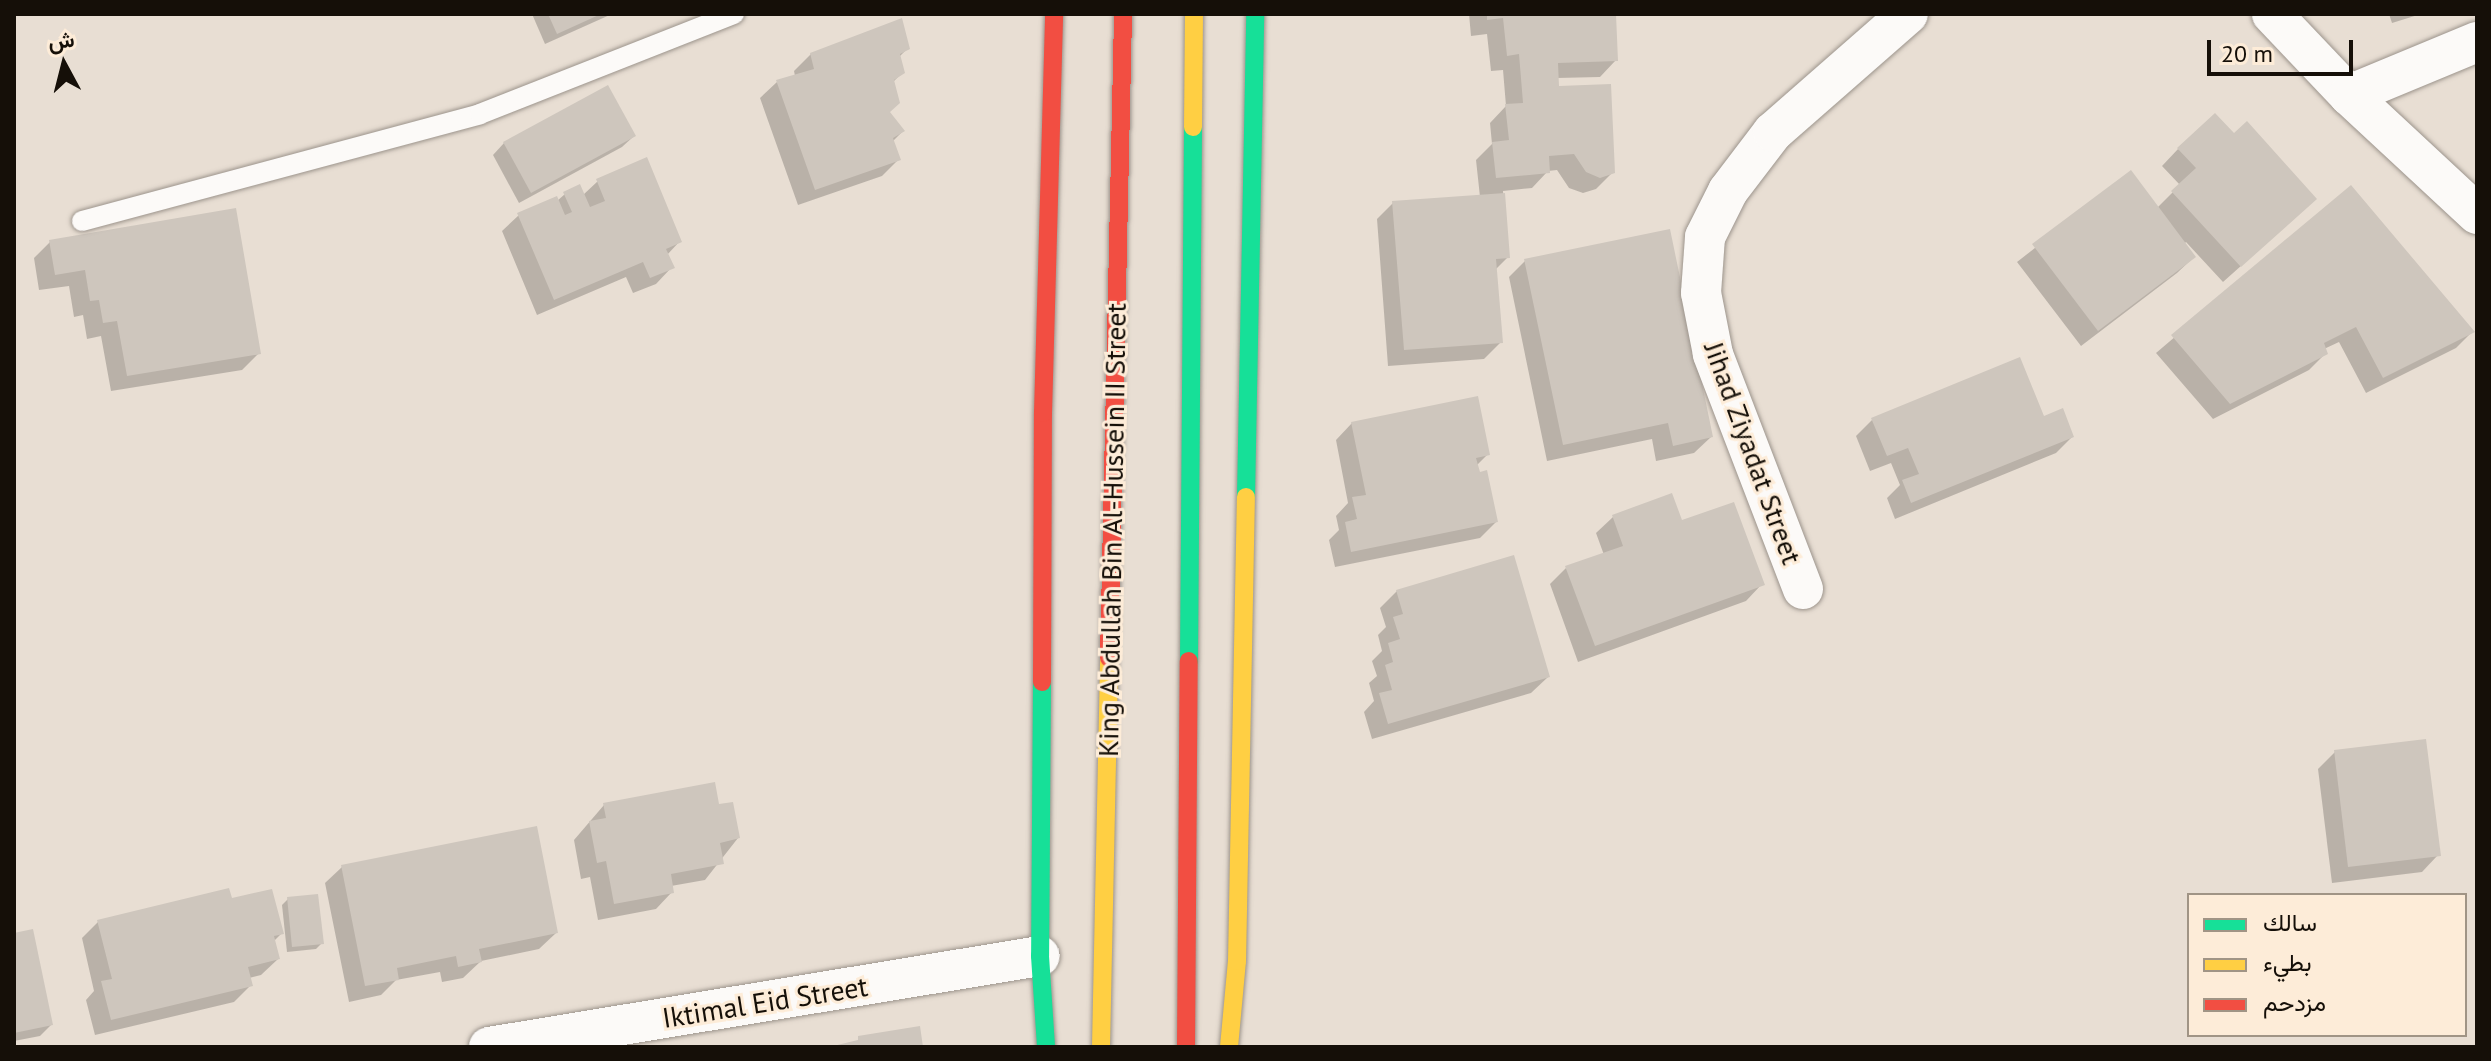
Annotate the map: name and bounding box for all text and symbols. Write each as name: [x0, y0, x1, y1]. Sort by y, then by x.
north arrow: [24, 24, 104, 104]
scale bar: [2211, 24, 2357, 74]
text: ش: [46, 25, 76, 56]
text: 20 m: [2221, 38, 2273, 69]
street label: King Abdullah Bin Al-Hussein II Street: [1091, 302, 1133, 758]
street label: Jihad Ziyadat Street: [1697, 337, 1809, 569]
legend: [2187, 893, 2467, 1037]
text: سالك: [2263, 907, 2317, 938]
text: بطيء: [2263, 947, 2312, 978]
street label: Iktimal Eid Street: [660, 969, 870, 1035]
text: مزدحم: [2263, 987, 2326, 1018]

